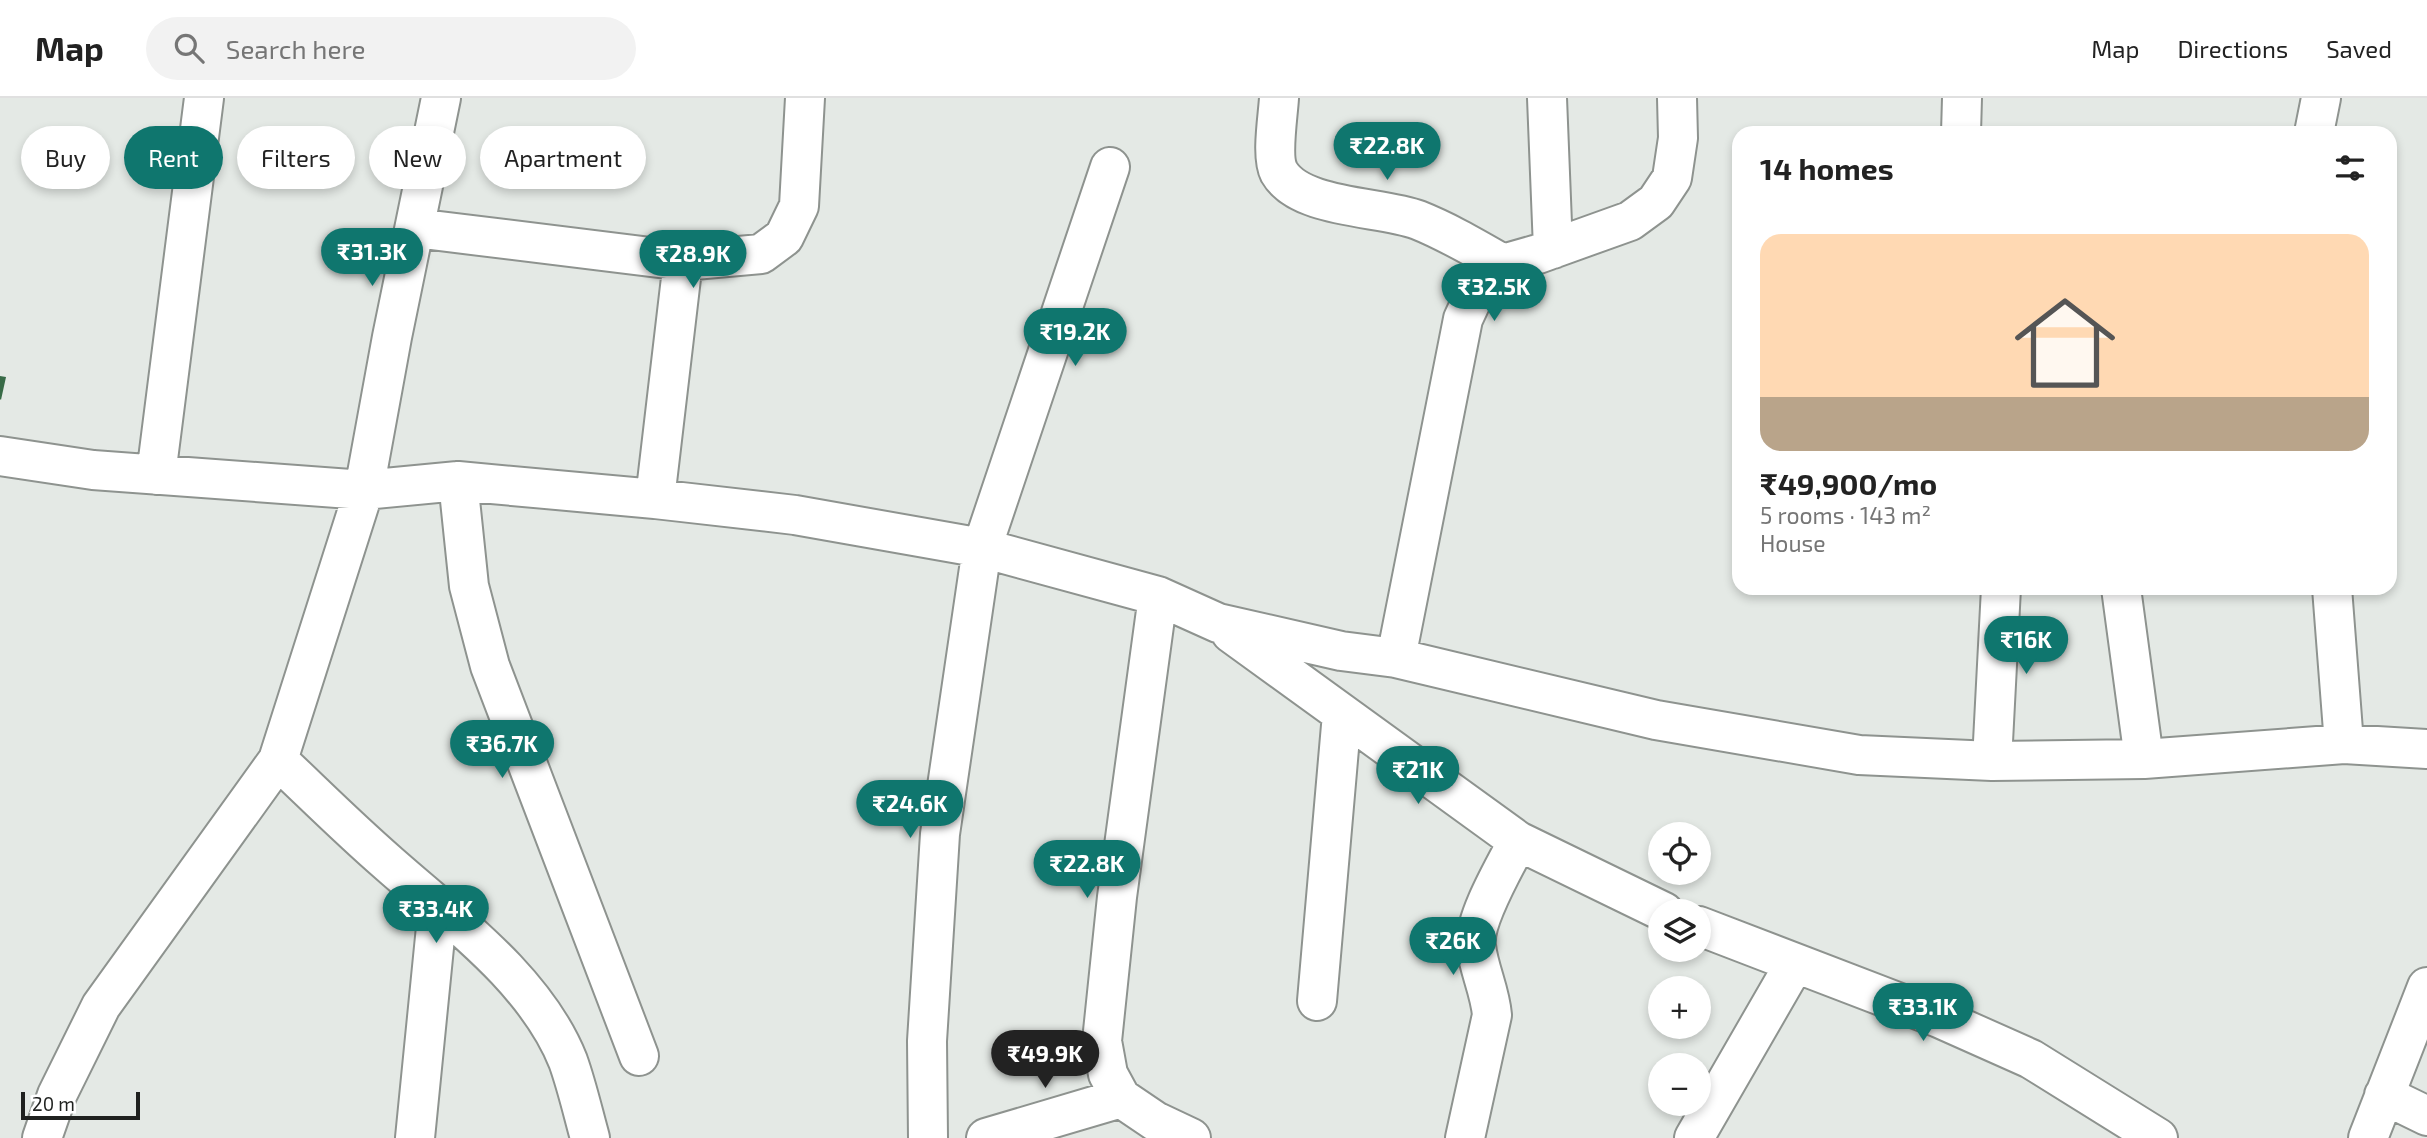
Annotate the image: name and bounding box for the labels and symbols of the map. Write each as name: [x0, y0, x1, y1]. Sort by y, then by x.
pin: ₹22.8K: [1330, 122, 1444, 182]
pin: ₹31.3K: [315, 228, 429, 288]
pin: ₹28.9K: [636, 230, 750, 290]
pin: ₹32.5K: [1437, 264, 1551, 323]
pin: ₹19.2K: [1018, 308, 1132, 368]
pin: ₹16K: [1985, 616, 2067, 676]
pin: ₹36.7K: [445, 720, 559, 780]
pin: ₹21K: [1377, 746, 1459, 806]
pin: ₹24.6K: [853, 780, 967, 840]
pin: ₹22.8K: [1030, 840, 1144, 900]
pin: ₹33.4K: [379, 886, 493, 945]
pin: ₹26K: [1412, 918, 1494, 977]
pin: ₹33.1K: [1866, 984, 1980, 1043]
pin: ₹49.9K: [988, 1030, 1102, 1090]
scale bar: [21, 1089, 140, 1121]

